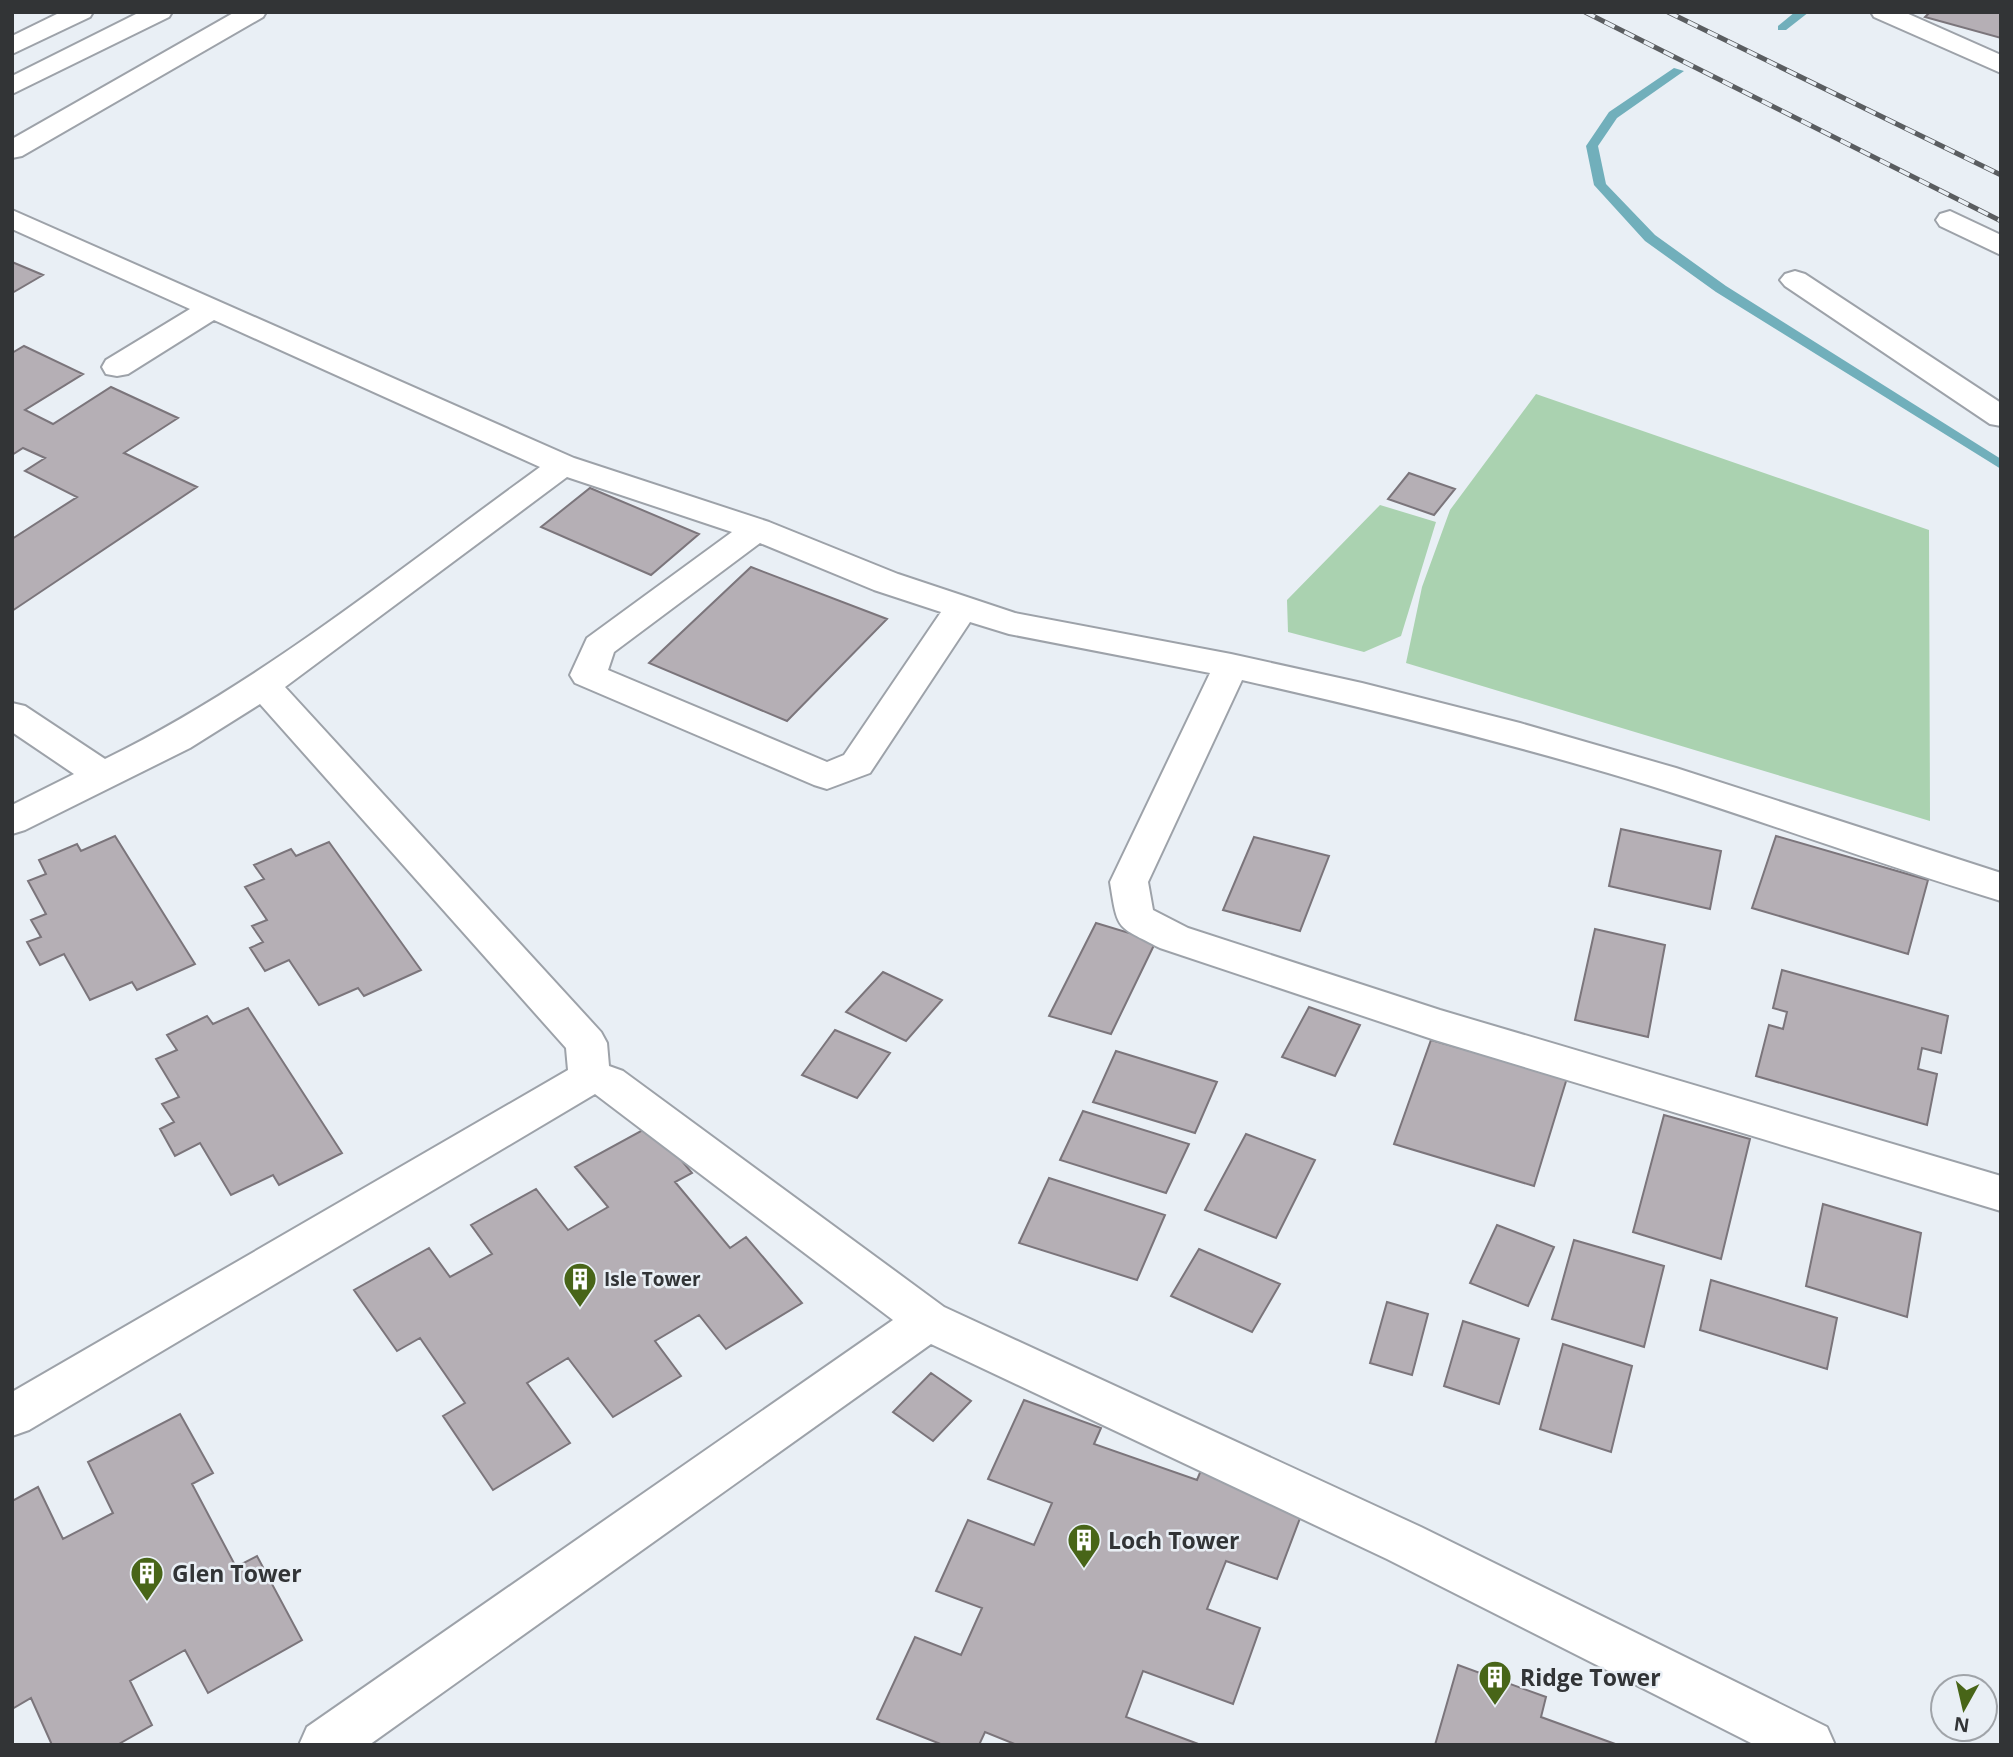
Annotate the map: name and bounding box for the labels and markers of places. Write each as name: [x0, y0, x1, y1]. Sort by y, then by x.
building icon: Isle Tower: [561, 1260, 599, 1309]
place label: Isle Tower: [604, 1266, 701, 1292]
building icon: Loch Tower: [1065, 1521, 1103, 1570]
place label: Loch Tower: [1108, 1524, 1239, 1556]
building icon: Glen Tower: [128, 1554, 166, 1603]
place label: Glen Tower: [172, 1557, 302, 1589]
building icon: Ridge Tower: [1476, 1658, 1514, 1707]
place label: Ridge Tower: [1520, 1661, 1661, 1693]

